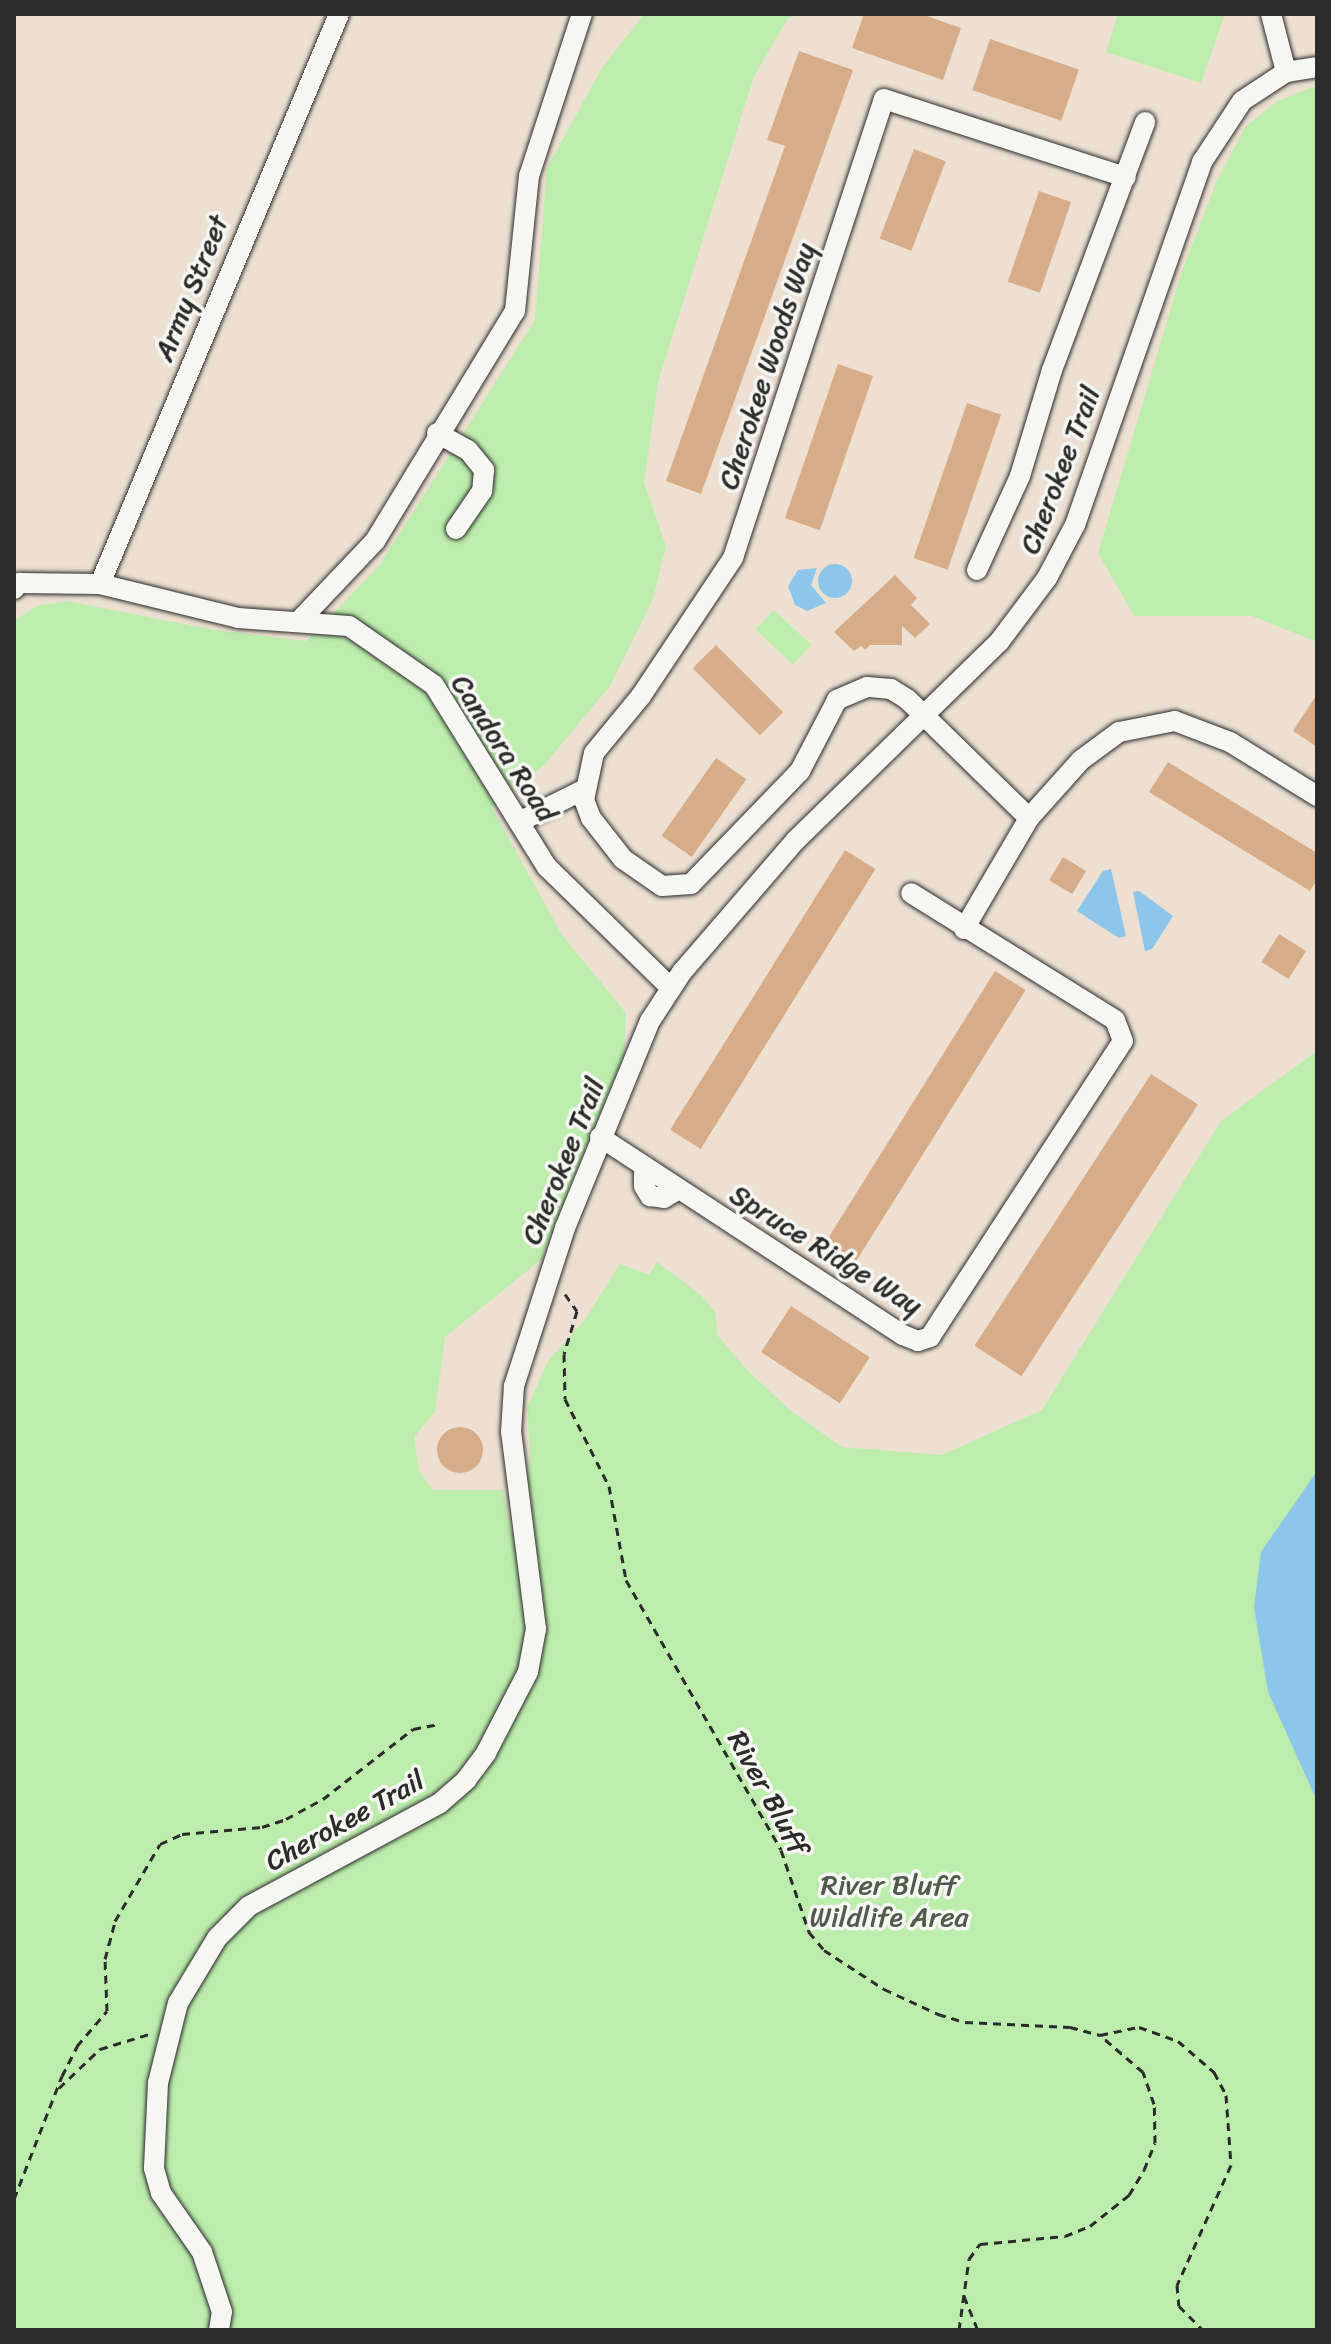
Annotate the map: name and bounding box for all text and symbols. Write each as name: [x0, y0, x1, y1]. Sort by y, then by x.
street label: Army Street: [147, 210, 235, 366]
street label: Cherokee Woods Way: [711, 238, 823, 494]
street label: Cherokee Trail: [1013, 382, 1107, 558]
street label: Candora Road: [444, 668, 564, 828]
street label: Cherokee Trail: [514, 1073, 612, 1249]
street label: Spruce Ridge Way: [724, 1177, 928, 1323]
street label: River Bluff: [720, 1725, 816, 1861]
street label: Cherokee Trail: [260, 1764, 430, 1878]
park label: River Bluff Wildlife Area: [809, 1868, 969, 1934]

